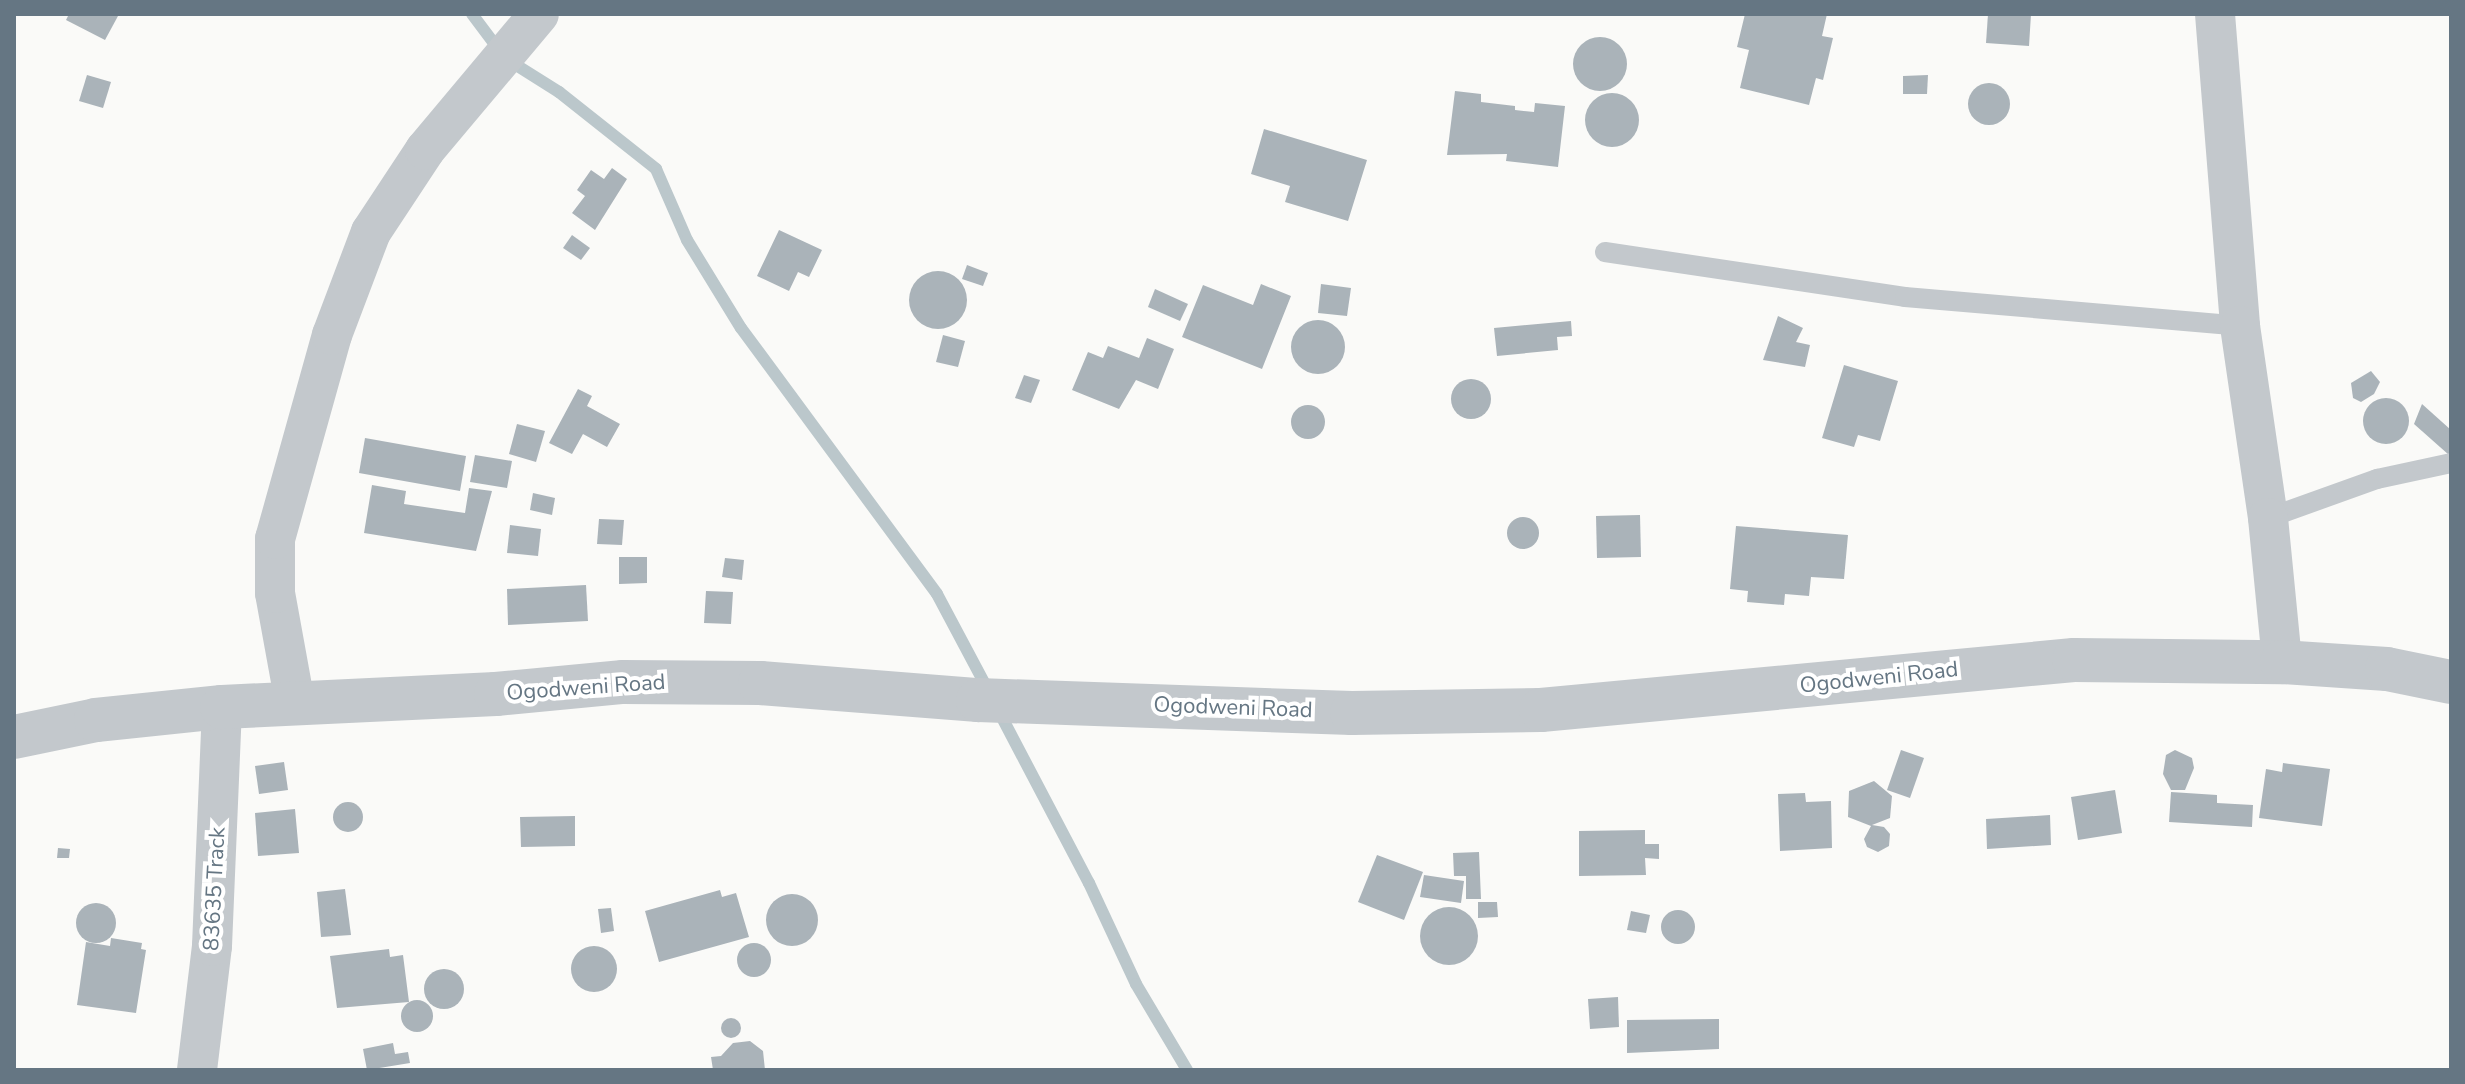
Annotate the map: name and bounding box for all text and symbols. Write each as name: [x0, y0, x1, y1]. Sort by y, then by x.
street label: Ogodweni Road: [1798, 657, 1960, 699]
street label: Ogodweni Road: [506, 669, 666, 707]
street label: Ogodweni Road: [1153, 692, 1313, 724]
street label: 83635 Track: [199, 826, 231, 952]

